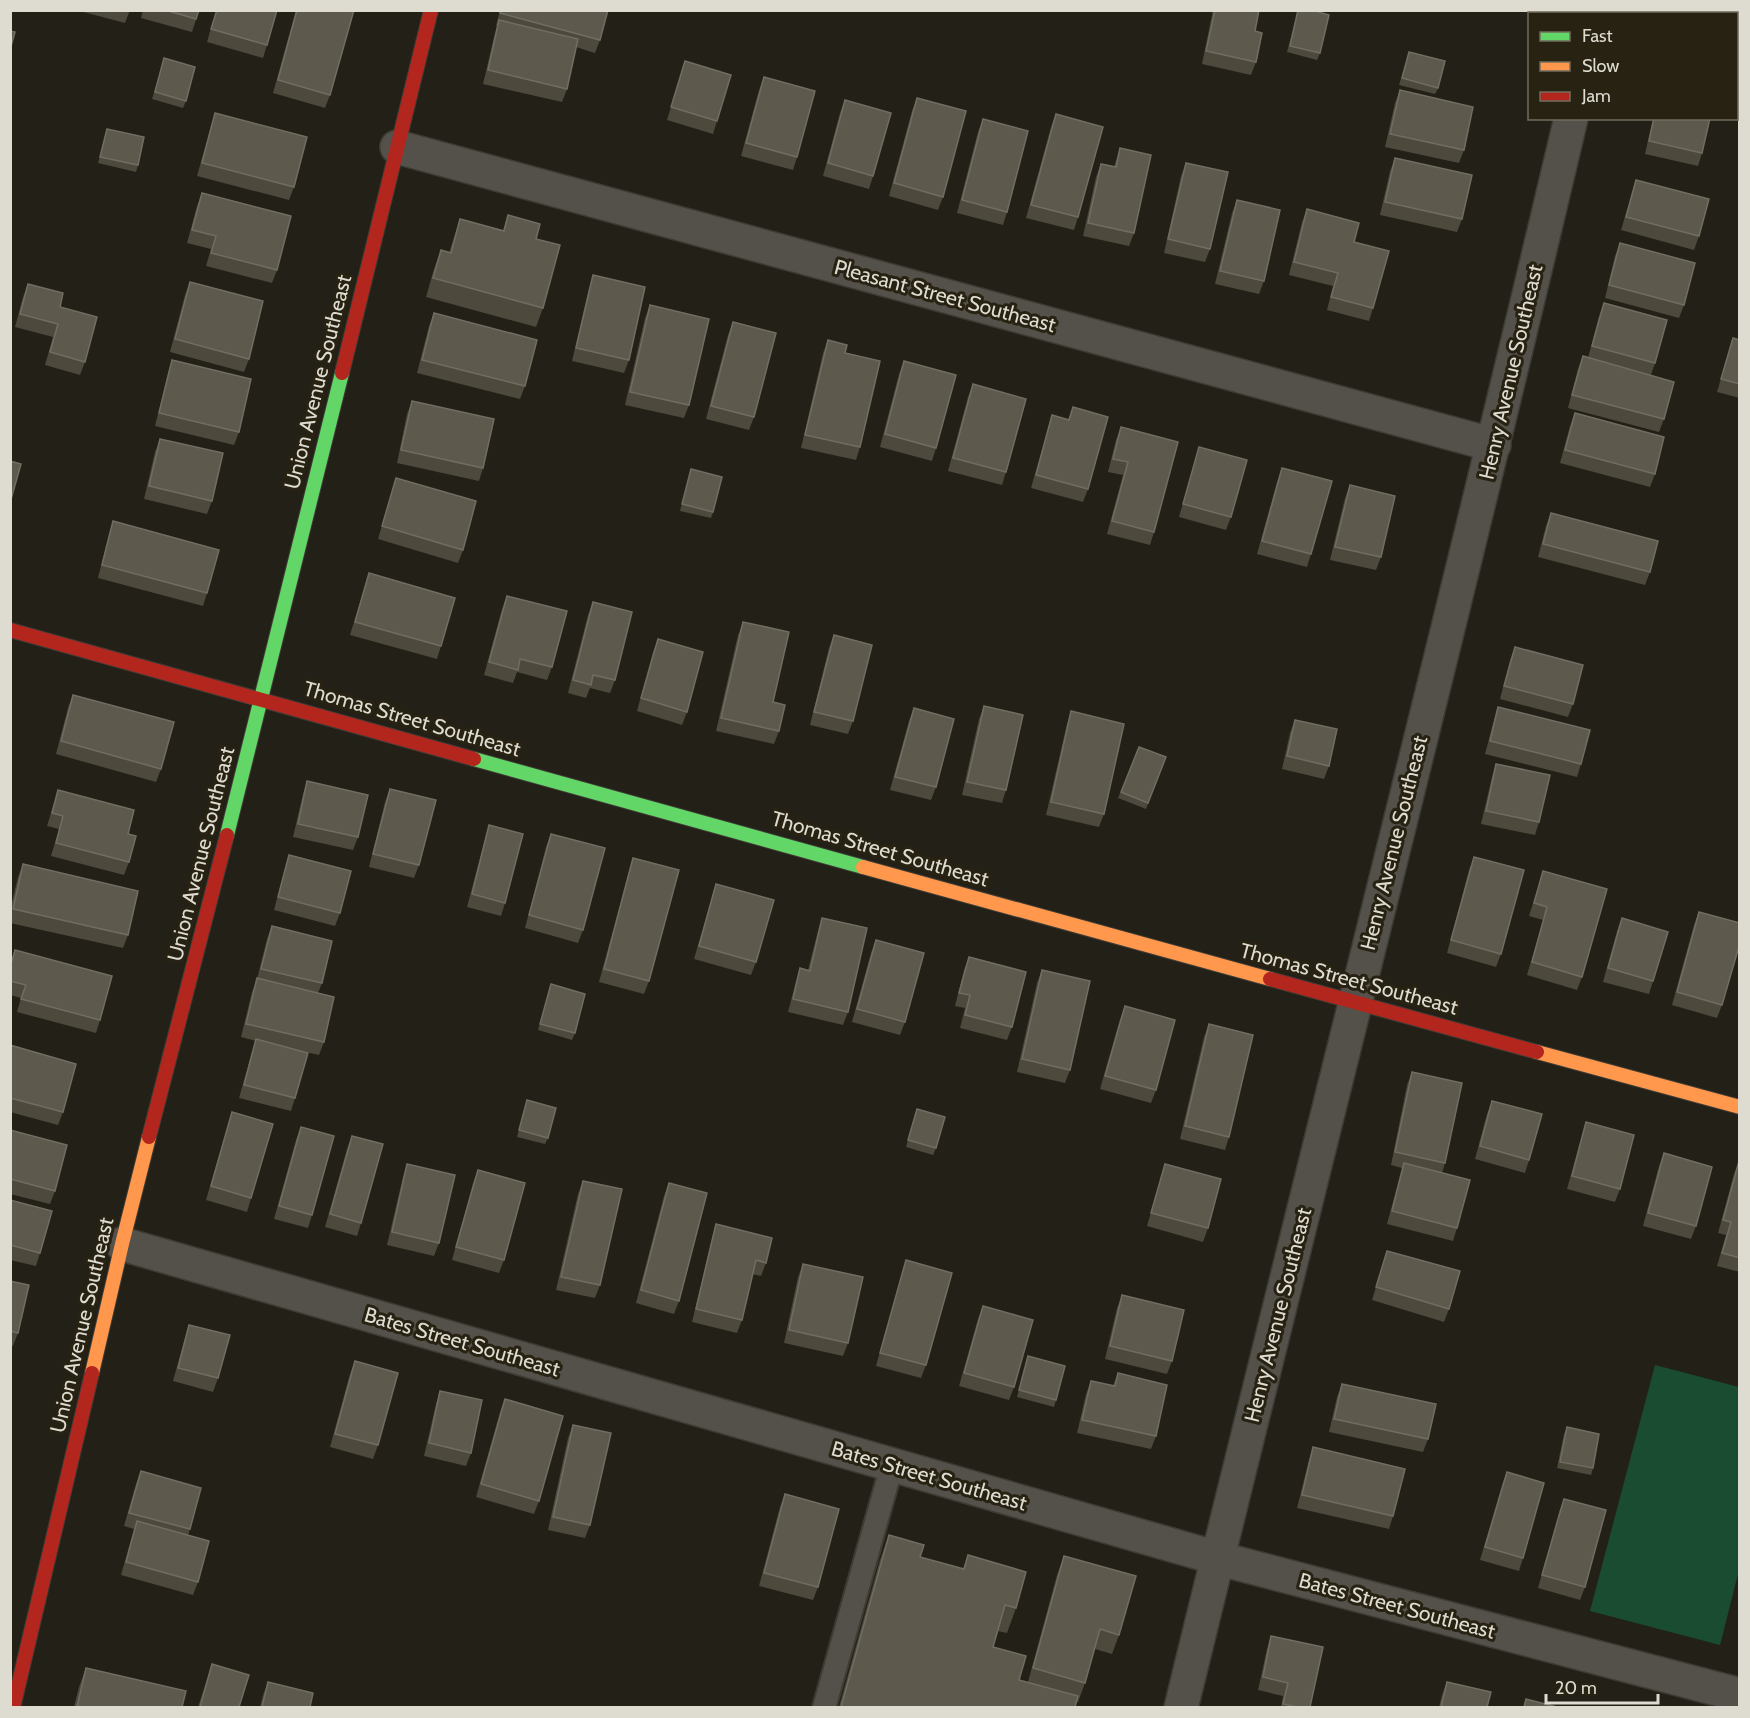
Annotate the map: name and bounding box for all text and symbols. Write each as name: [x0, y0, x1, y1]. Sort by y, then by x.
legend: [1528, 12, 1738, 120]
text: Fast: [1582, 25, 1613, 47]
text: Slow: [1582, 55, 1619, 77]
text: Jam: [1581, 85, 1611, 107]
street label: Pleasant Street Southeast: [832, 254, 1059, 337]
street label: Henry Avenue Southeast: [1474, 262, 1547, 482]
street label: Union Avenue Southeast: [279, 272, 356, 492]
street label: Thomas Street Southeast: [301, 676, 523, 761]
street label: Henry Avenue Southeast: [1355, 733, 1432, 953]
street label: Union Avenue Southeast: [162, 744, 239, 964]
street label: Thomas Street Southeast: [769, 806, 991, 891]
street label: Thomas Street Southeast: [1237, 937, 1461, 1020]
street label: Henry Avenue Southeast: [1239, 1205, 1316, 1425]
street label: Union Avenue Southeast: [45, 1215, 118, 1435]
street label: Bates Street Southeast: [362, 1302, 563, 1381]
street label: Bates Street Southeast: [829, 1436, 1030, 1515]
street label: Bates Street Southeast: [1296, 1567, 1498, 1644]
scale bar: [1546, 1667, 1658, 1705]
text: 20 m: [1555, 1677, 1597, 1699]

